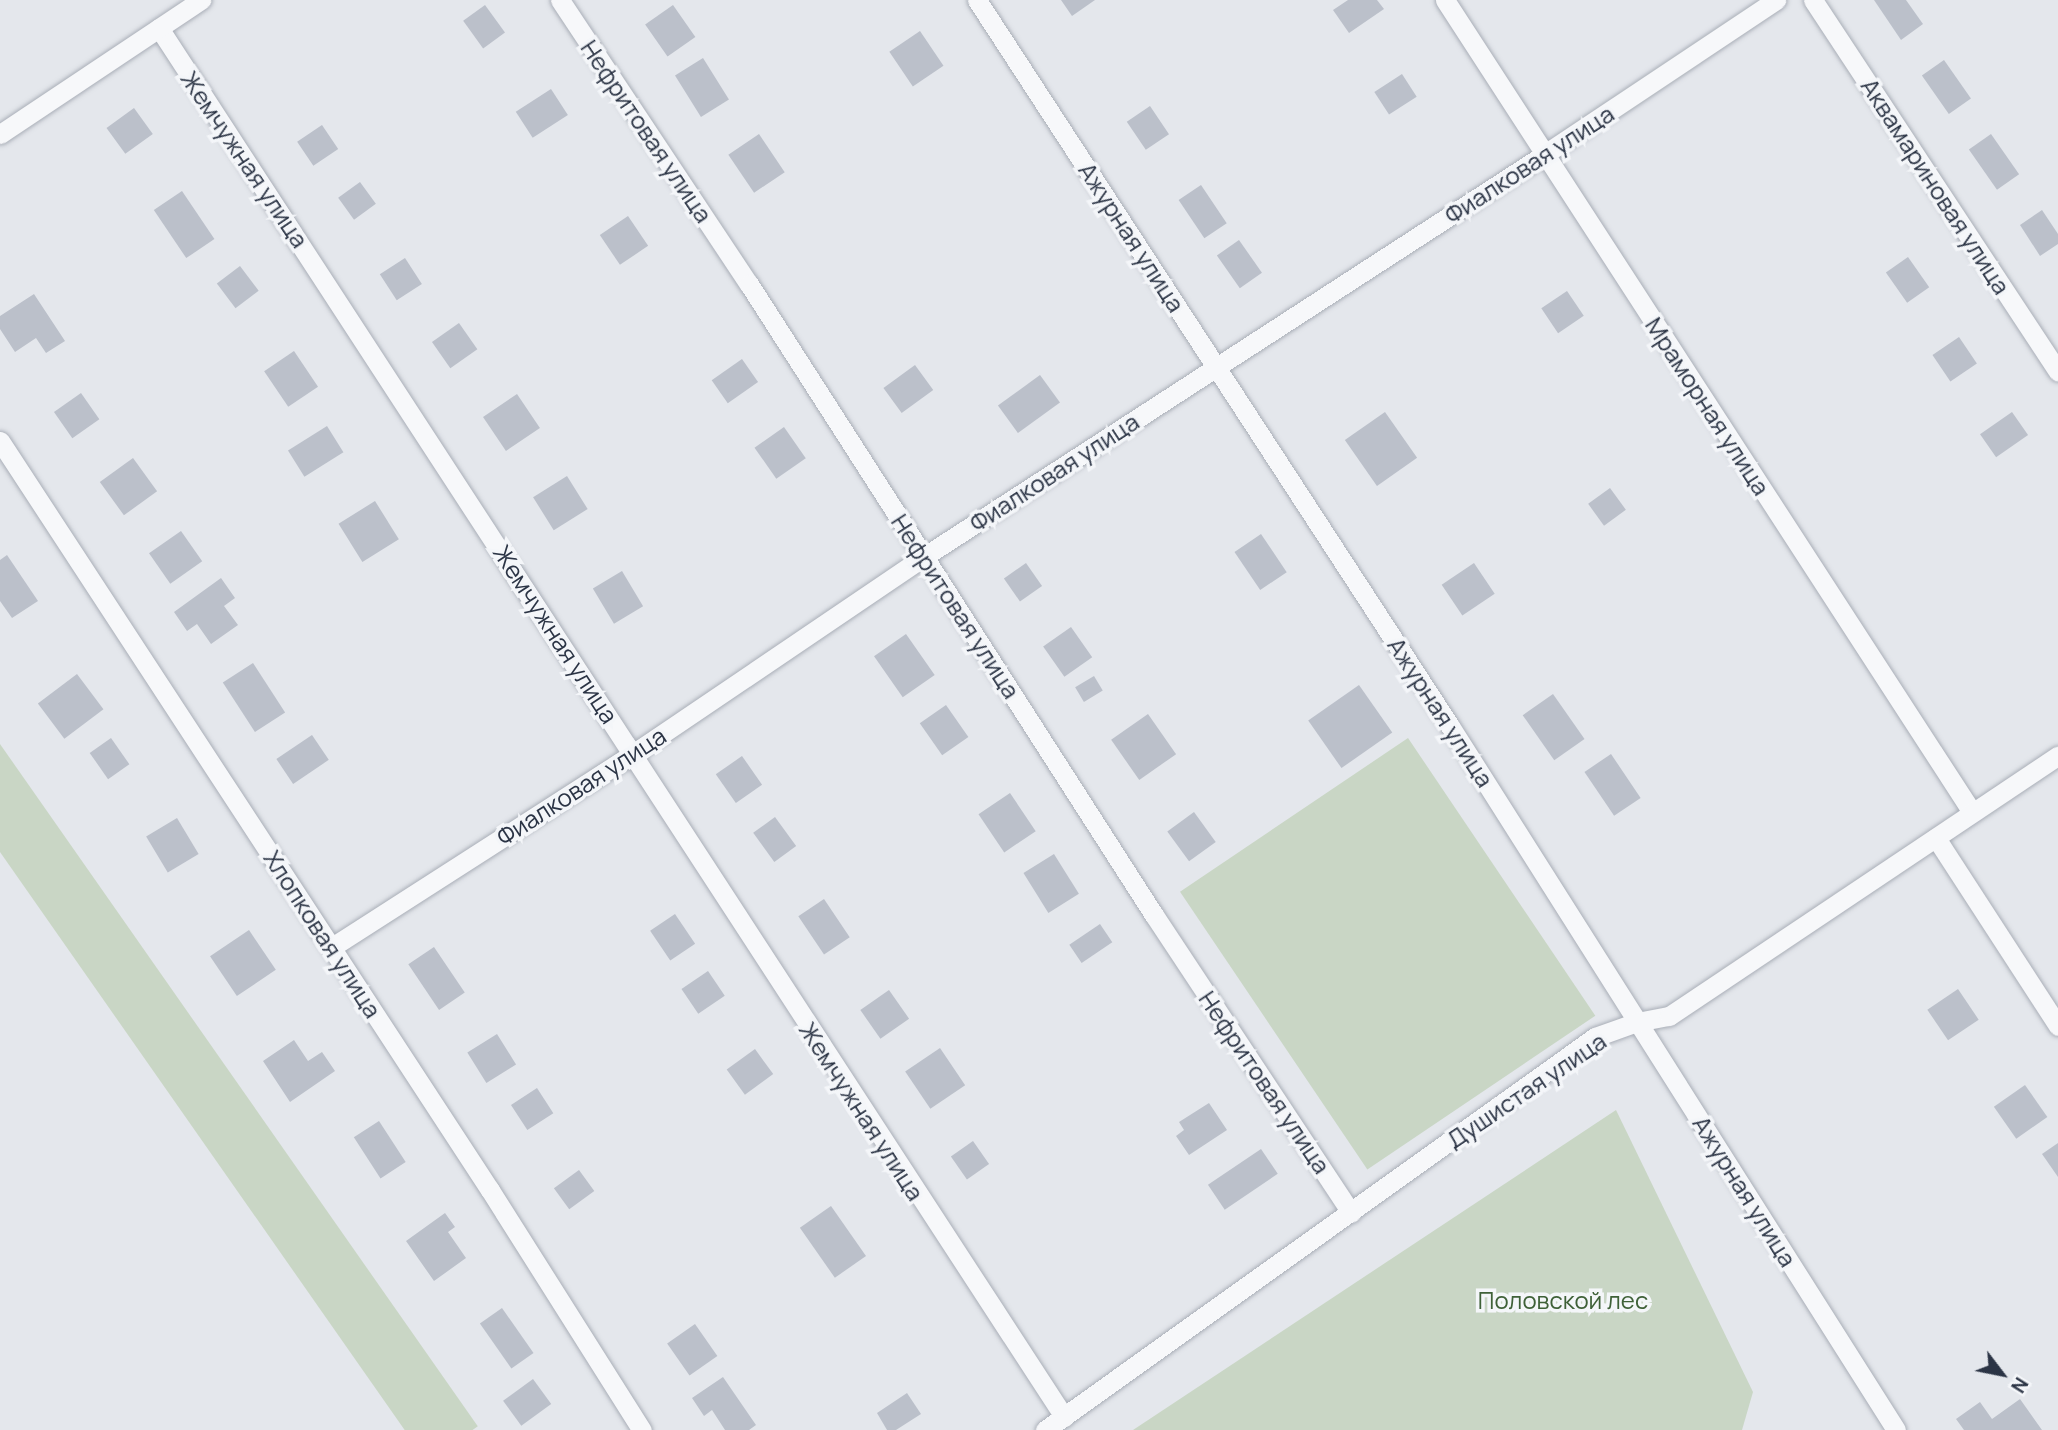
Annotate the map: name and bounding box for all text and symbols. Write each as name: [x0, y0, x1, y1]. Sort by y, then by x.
street label: Нефритовая улица: [575, 34, 719, 228]
street label: Жемчужная улица: [175, 65, 315, 253]
street label: Аквамариновая улица: [1855, 73, 2017, 299]
street label: Фиалковая улица: [1439, 99, 1619, 229]
street label: Ажурная улица: [1073, 157, 1191, 317]
street label: Мраморная улица: [1640, 312, 1776, 500]
street label: Фиалковая улица: [964, 407, 1144, 537]
street label: Нефритовая улица: [886, 509, 1026, 703]
street label: Жемчужная улица: [488, 539, 624, 729]
street label: Ажурная улица: [1382, 632, 1500, 792]
street label: Фиалковая улица: [491, 721, 671, 851]
street label: Хлопковая улица: [258, 845, 388, 1023]
street label: Нефритовая улица: [1193, 985, 1337, 1179]
street label: Жемчужная улица: [794, 1016, 930, 1206]
street label: Душистая улица: [1441, 1026, 1611, 1154]
street label: Ажурная улица: [1687, 1110, 1803, 1272]
park label: Половской лес: [1478, 1286, 1648, 1314]
north arrow: [1967, 1339, 2037, 1409]
text: N: [2005, 1372, 2034, 1398]

